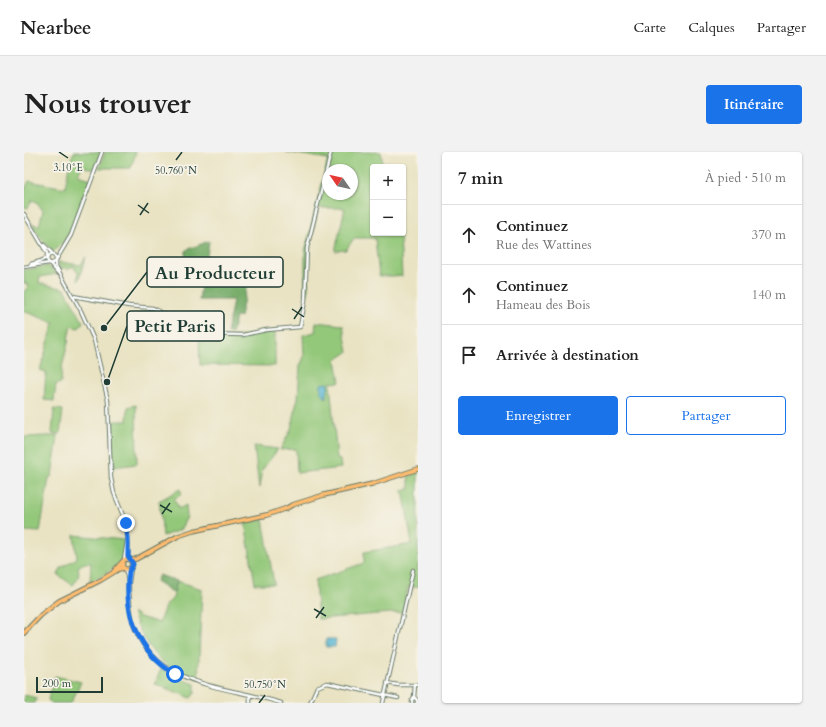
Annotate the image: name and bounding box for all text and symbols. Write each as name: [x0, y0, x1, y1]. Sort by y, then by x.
text: Nearbee: [20, 15, 91, 41]
text: Carte: [634, 18, 666, 37]
text: Calques: [688, 18, 735, 37]
text: Partager: [757, 18, 806, 37]
text: Nous trouver: [24, 85, 191, 123]
button: Itinéraire: [706, 85, 802, 124]
text: 3.10°E: [53, 161, 83, 175]
text: 50.760°N: [155, 164, 197, 178]
north arrow: [322, 164, 358, 200]
map controls: [370, 164, 406, 236]
button: +: [370, 164, 406, 200]
text: 7 min: [458, 167, 503, 190]
text: À pied · 510 m: [705, 169, 786, 187]
button: −: [370, 200, 406, 236]
text: Continuez: [496, 216, 568, 236]
icon: ahead: [458, 224, 480, 246]
text: 370 m: [752, 226, 786, 244]
text: Rue des Wattines: [496, 236, 592, 254]
callout: Au Producteur: [147, 257, 283, 287]
text: Au Producteur: [155, 261, 276, 286]
text: Continuez: [496, 276, 568, 296]
icon: ahead: [458, 284, 480, 306]
text: 140 m: [752, 286, 786, 304]
text: Hameau des Bois: [496, 296, 590, 314]
callout: Petit Paris: [127, 311, 224, 341]
text: Petit Paris: [134, 314, 216, 339]
icon: arrive: [458, 344, 480, 366]
text: Arrivée à destination: [496, 345, 639, 365]
button: Enregistrer: [458, 396, 618, 435]
button: Partager: [626, 396, 786, 435]
route end: [117, 514, 135, 532]
route start: [166, 665, 184, 683]
scale bar: [36, 675, 103, 694]
text: 200 m: [42, 676, 71, 691]
text: 50.750°N: [244, 678, 286, 692]

